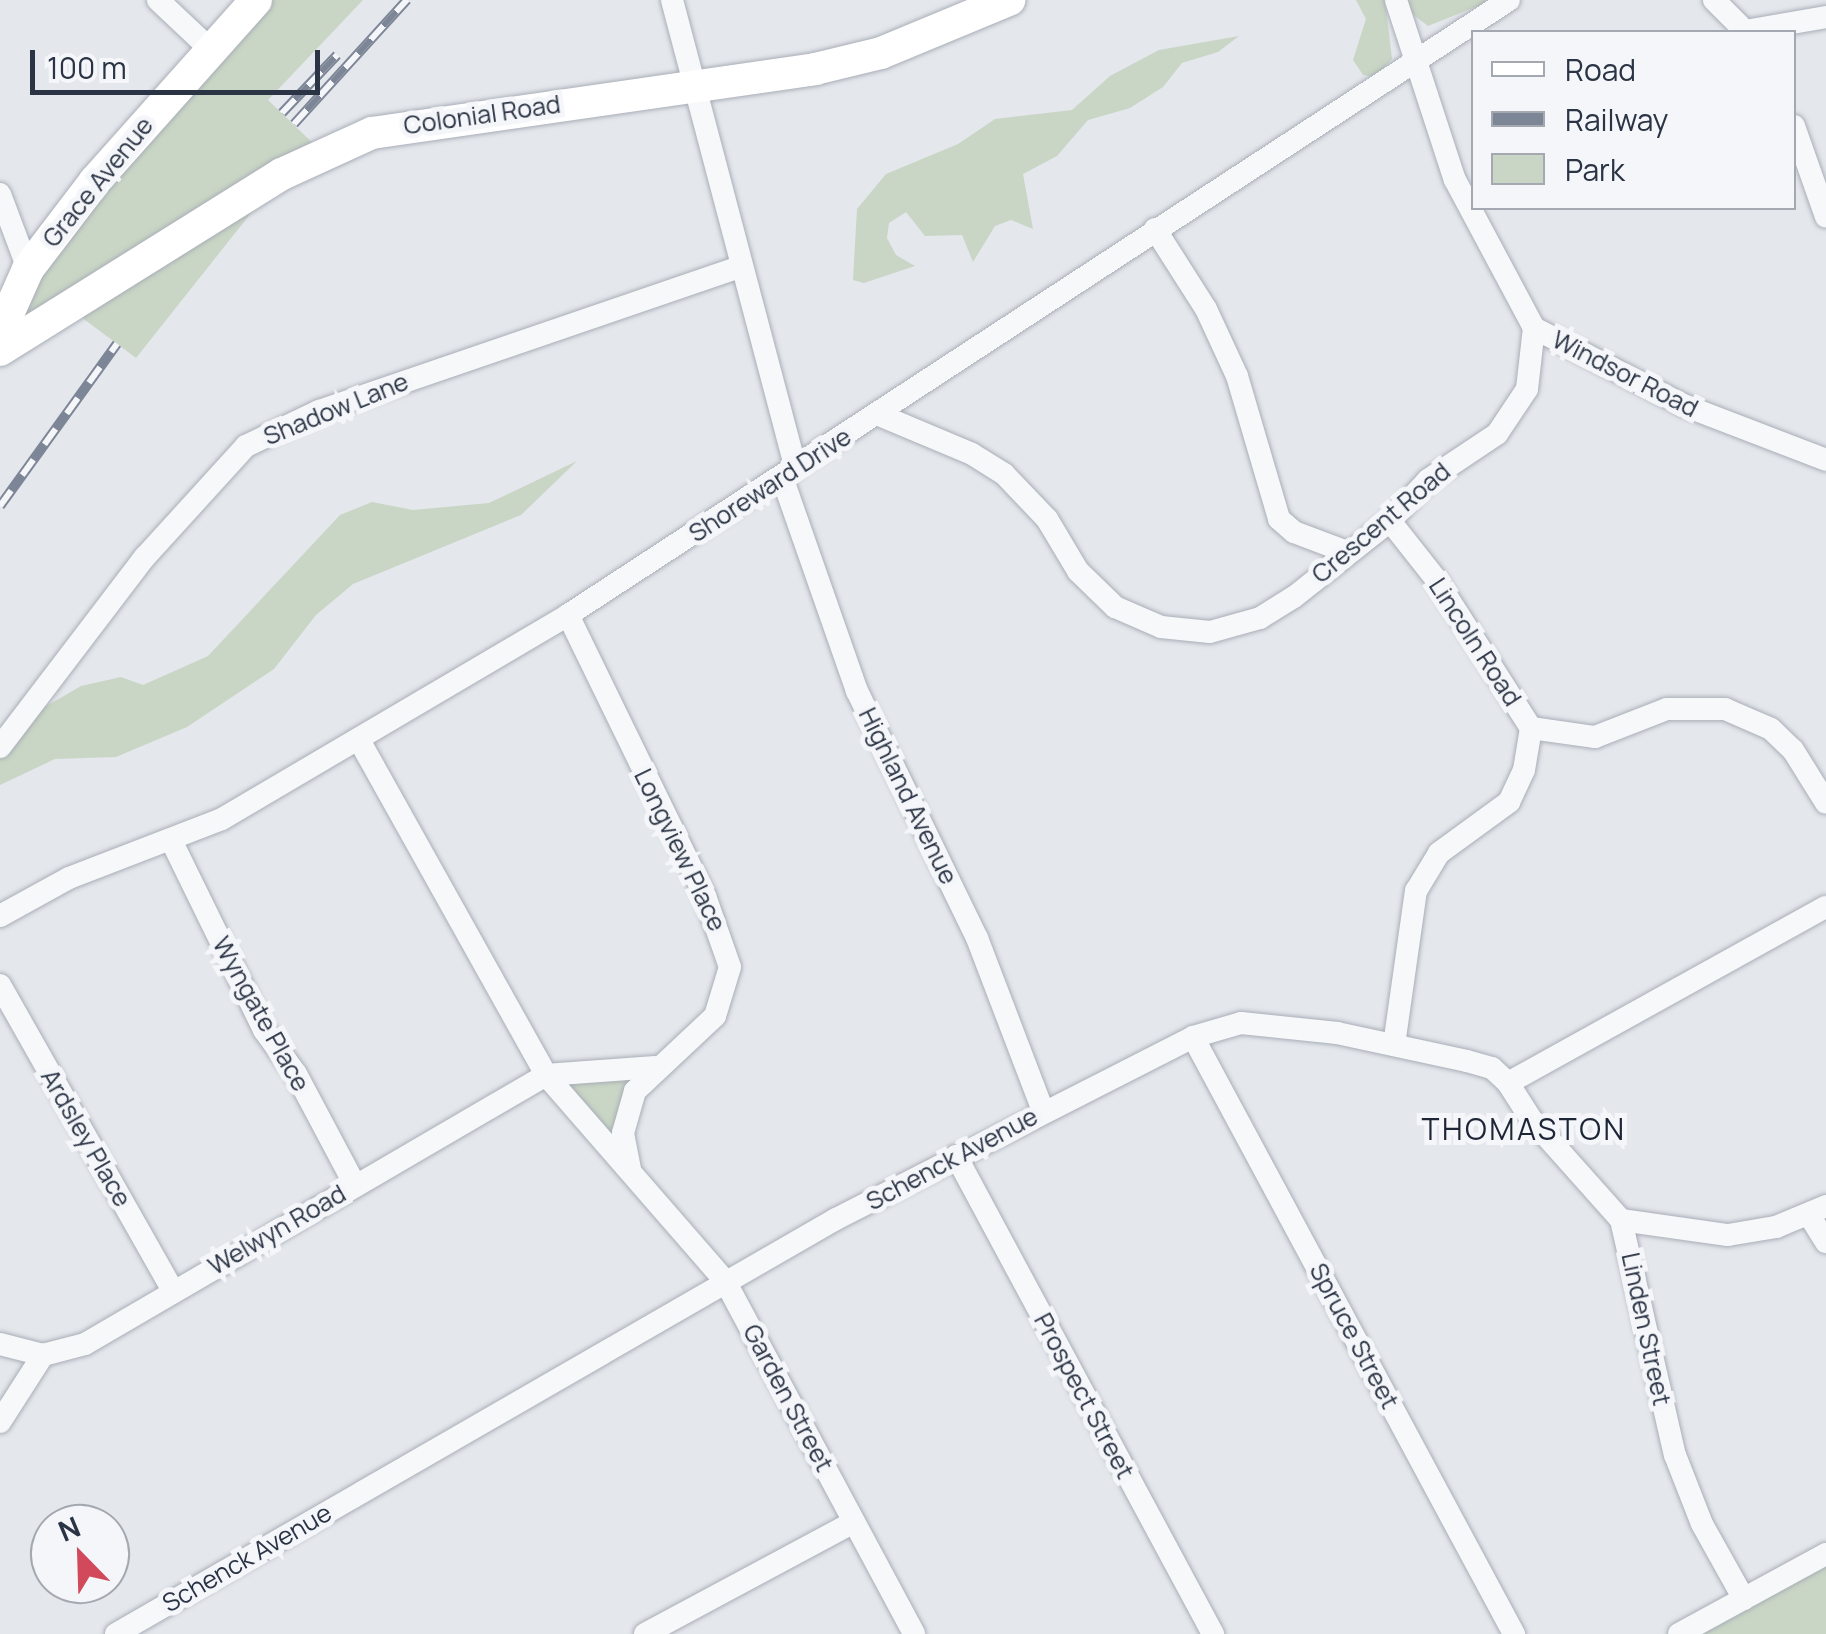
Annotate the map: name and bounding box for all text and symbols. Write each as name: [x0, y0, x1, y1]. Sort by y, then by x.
scale bar: [35, 30, 325, 92]
legend: [1471, 30, 1796, 210]
text: 100 m: [47, 47, 127, 88]
text: Road: [1565, 49, 1636, 90]
street label: Colonial Road: [402, 89, 562, 141]
text: Railway: [1565, 99, 1668, 140]
street label: Grace Avenue: [36, 111, 160, 253]
text: Park: [1565, 149, 1625, 190]
street label: Windsor Road: [1547, 324, 1703, 424]
street label: Shadow Lane: [259, 366, 413, 452]
street label: Shoreward Drive: [683, 421, 857, 549]
street label: Crescent Road: [1306, 456, 1456, 590]
street label: Lincoln Road: [1423, 572, 1527, 712]
street label: Highland Avenue: [852, 703, 964, 889]
street label: Longview Place: [628, 764, 732, 936]
street label: Wyngate Place: [206, 931, 316, 1097]
street label: Ardsley Place: [35, 1064, 137, 1212]
street label: Schenck Avenue: [861, 1101, 1043, 1217]
district label: THOMASTON: [1422, 1111, 1626, 1147]
street label: Welwyn Road: [203, 1179, 351, 1281]
street label: Linden Street: [1615, 1250, 1677, 1408]
street label: Spruce Street: [1303, 1258, 1405, 1414]
street label: Prospect Street: [1028, 1308, 1140, 1484]
street label: Garden Street: [737, 1319, 839, 1477]
street label: Schenck Avenue: [157, 1498, 337, 1618]
north arrow: [30, 1504, 130, 1604]
text: N: [52, 1507, 86, 1550]

